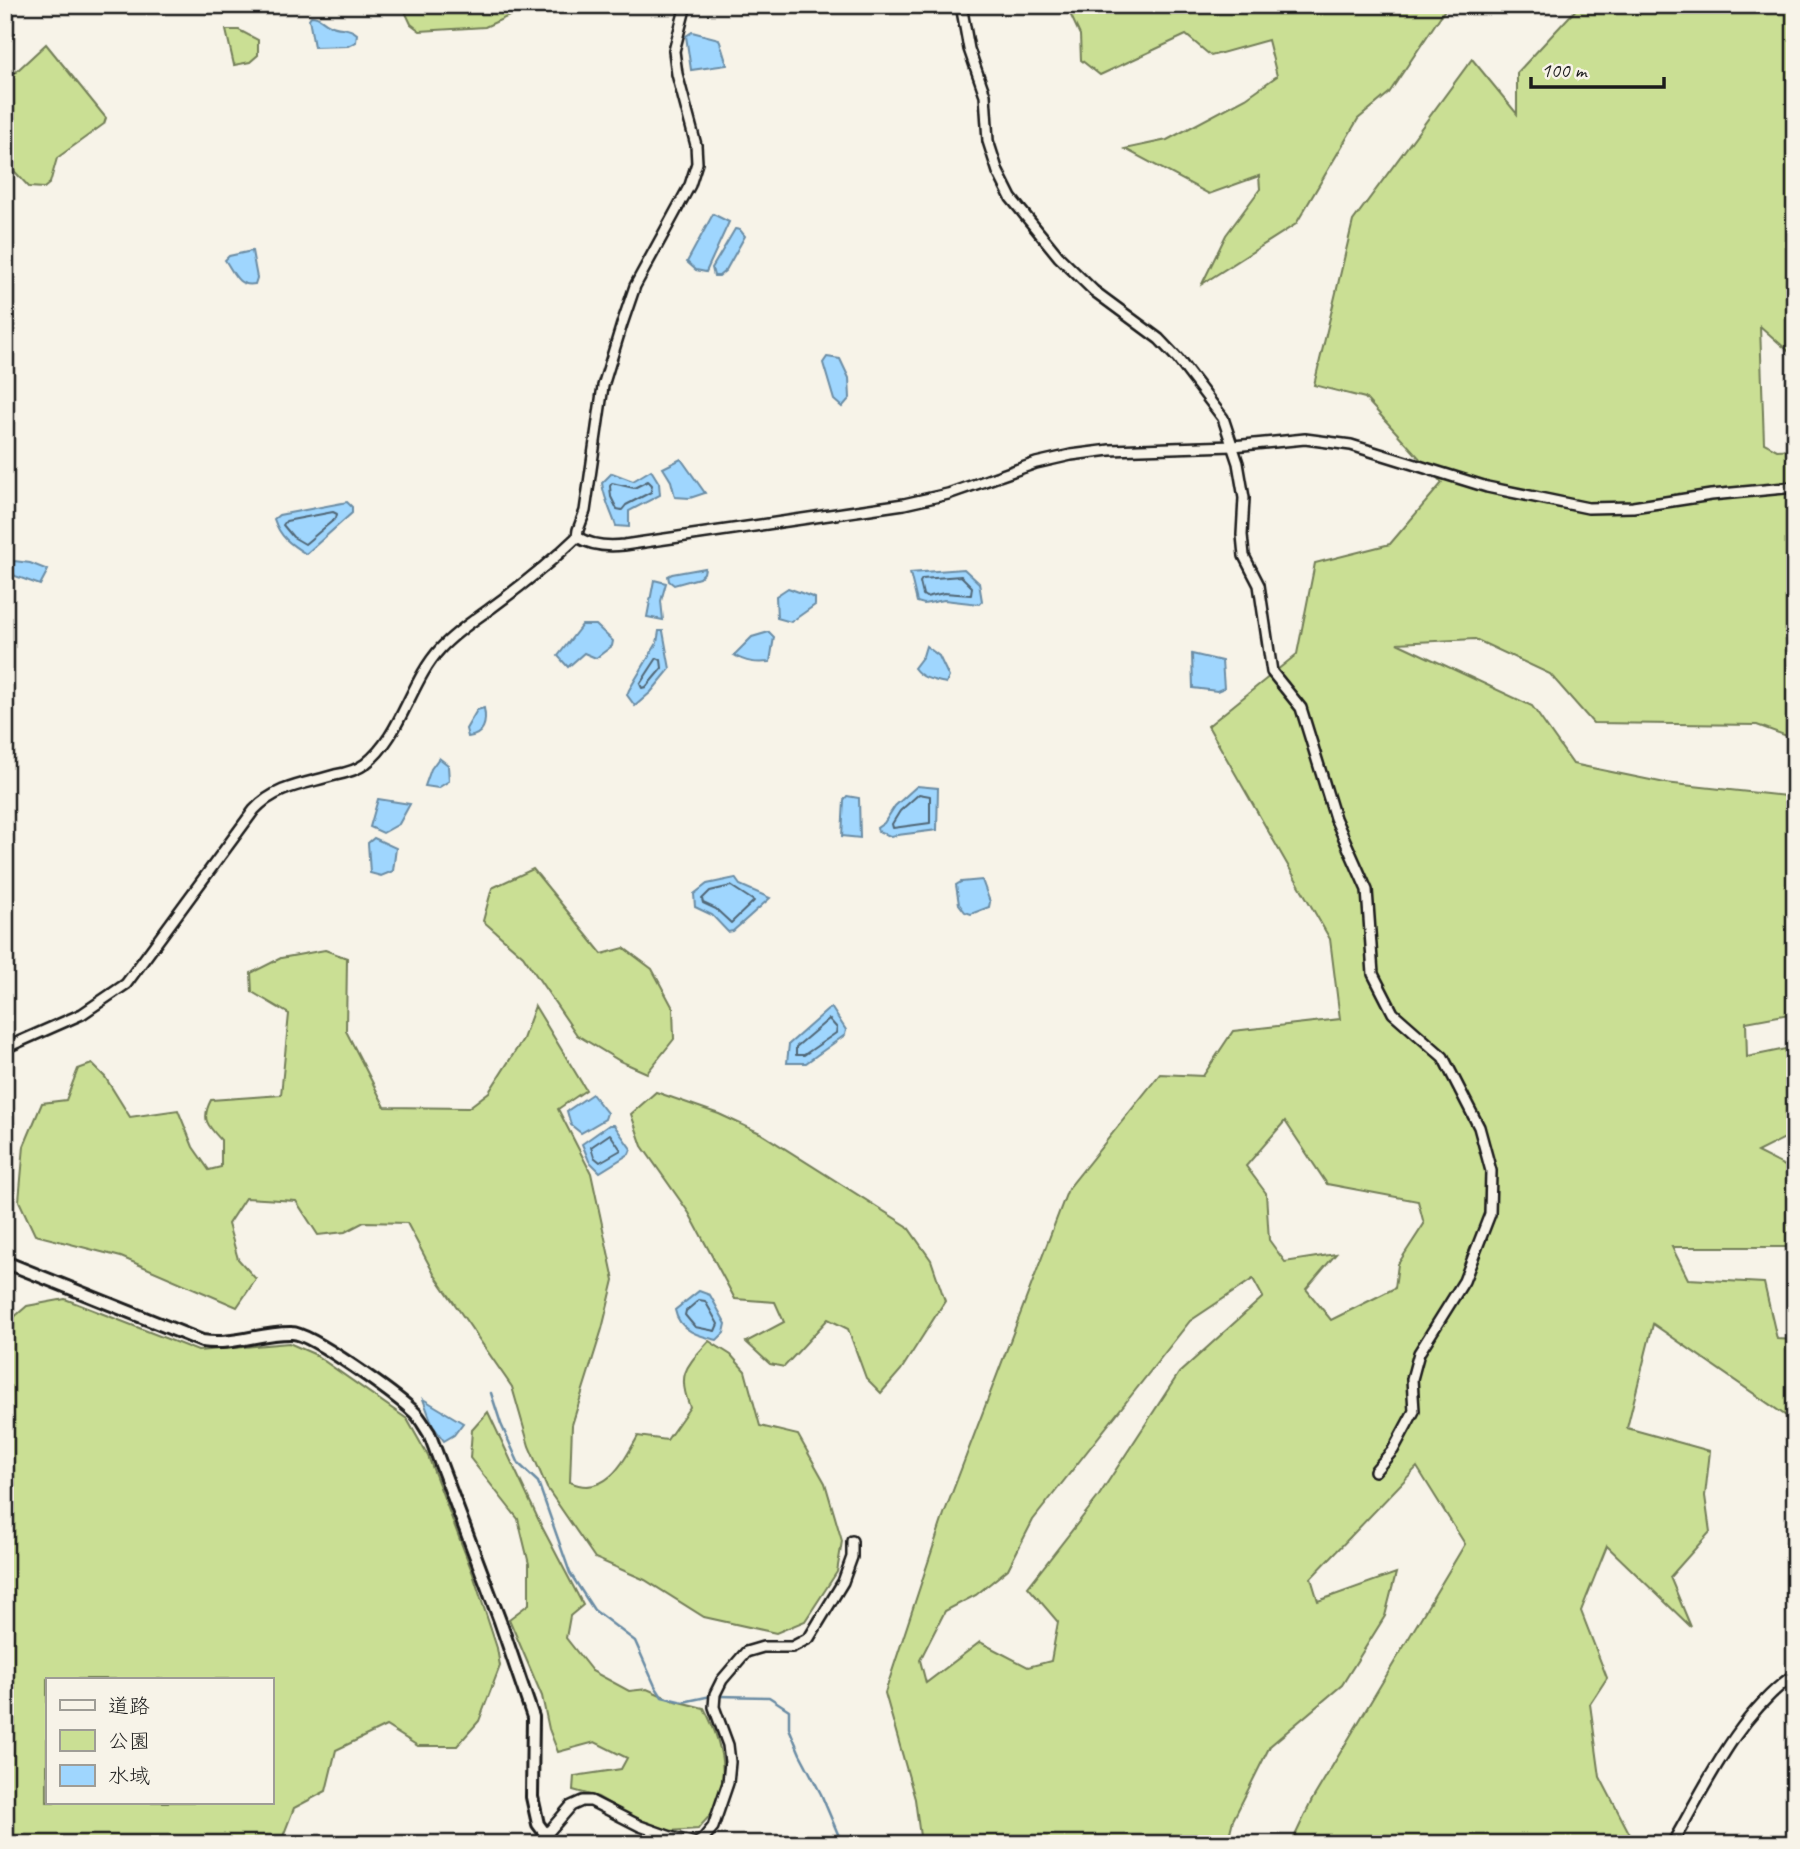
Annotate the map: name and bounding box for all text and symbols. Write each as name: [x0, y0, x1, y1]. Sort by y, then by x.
scale bar: [1531, 46, 1664, 90]
text: 100 m: [1541, 57, 1588, 83]
legend: [46, 1678, 273, 1804]
text: 道路: [108, 1693, 150, 1719]
text: 公園: [108, 1728, 150, 1754]
text: 水域: [108, 1763, 150, 1789]

